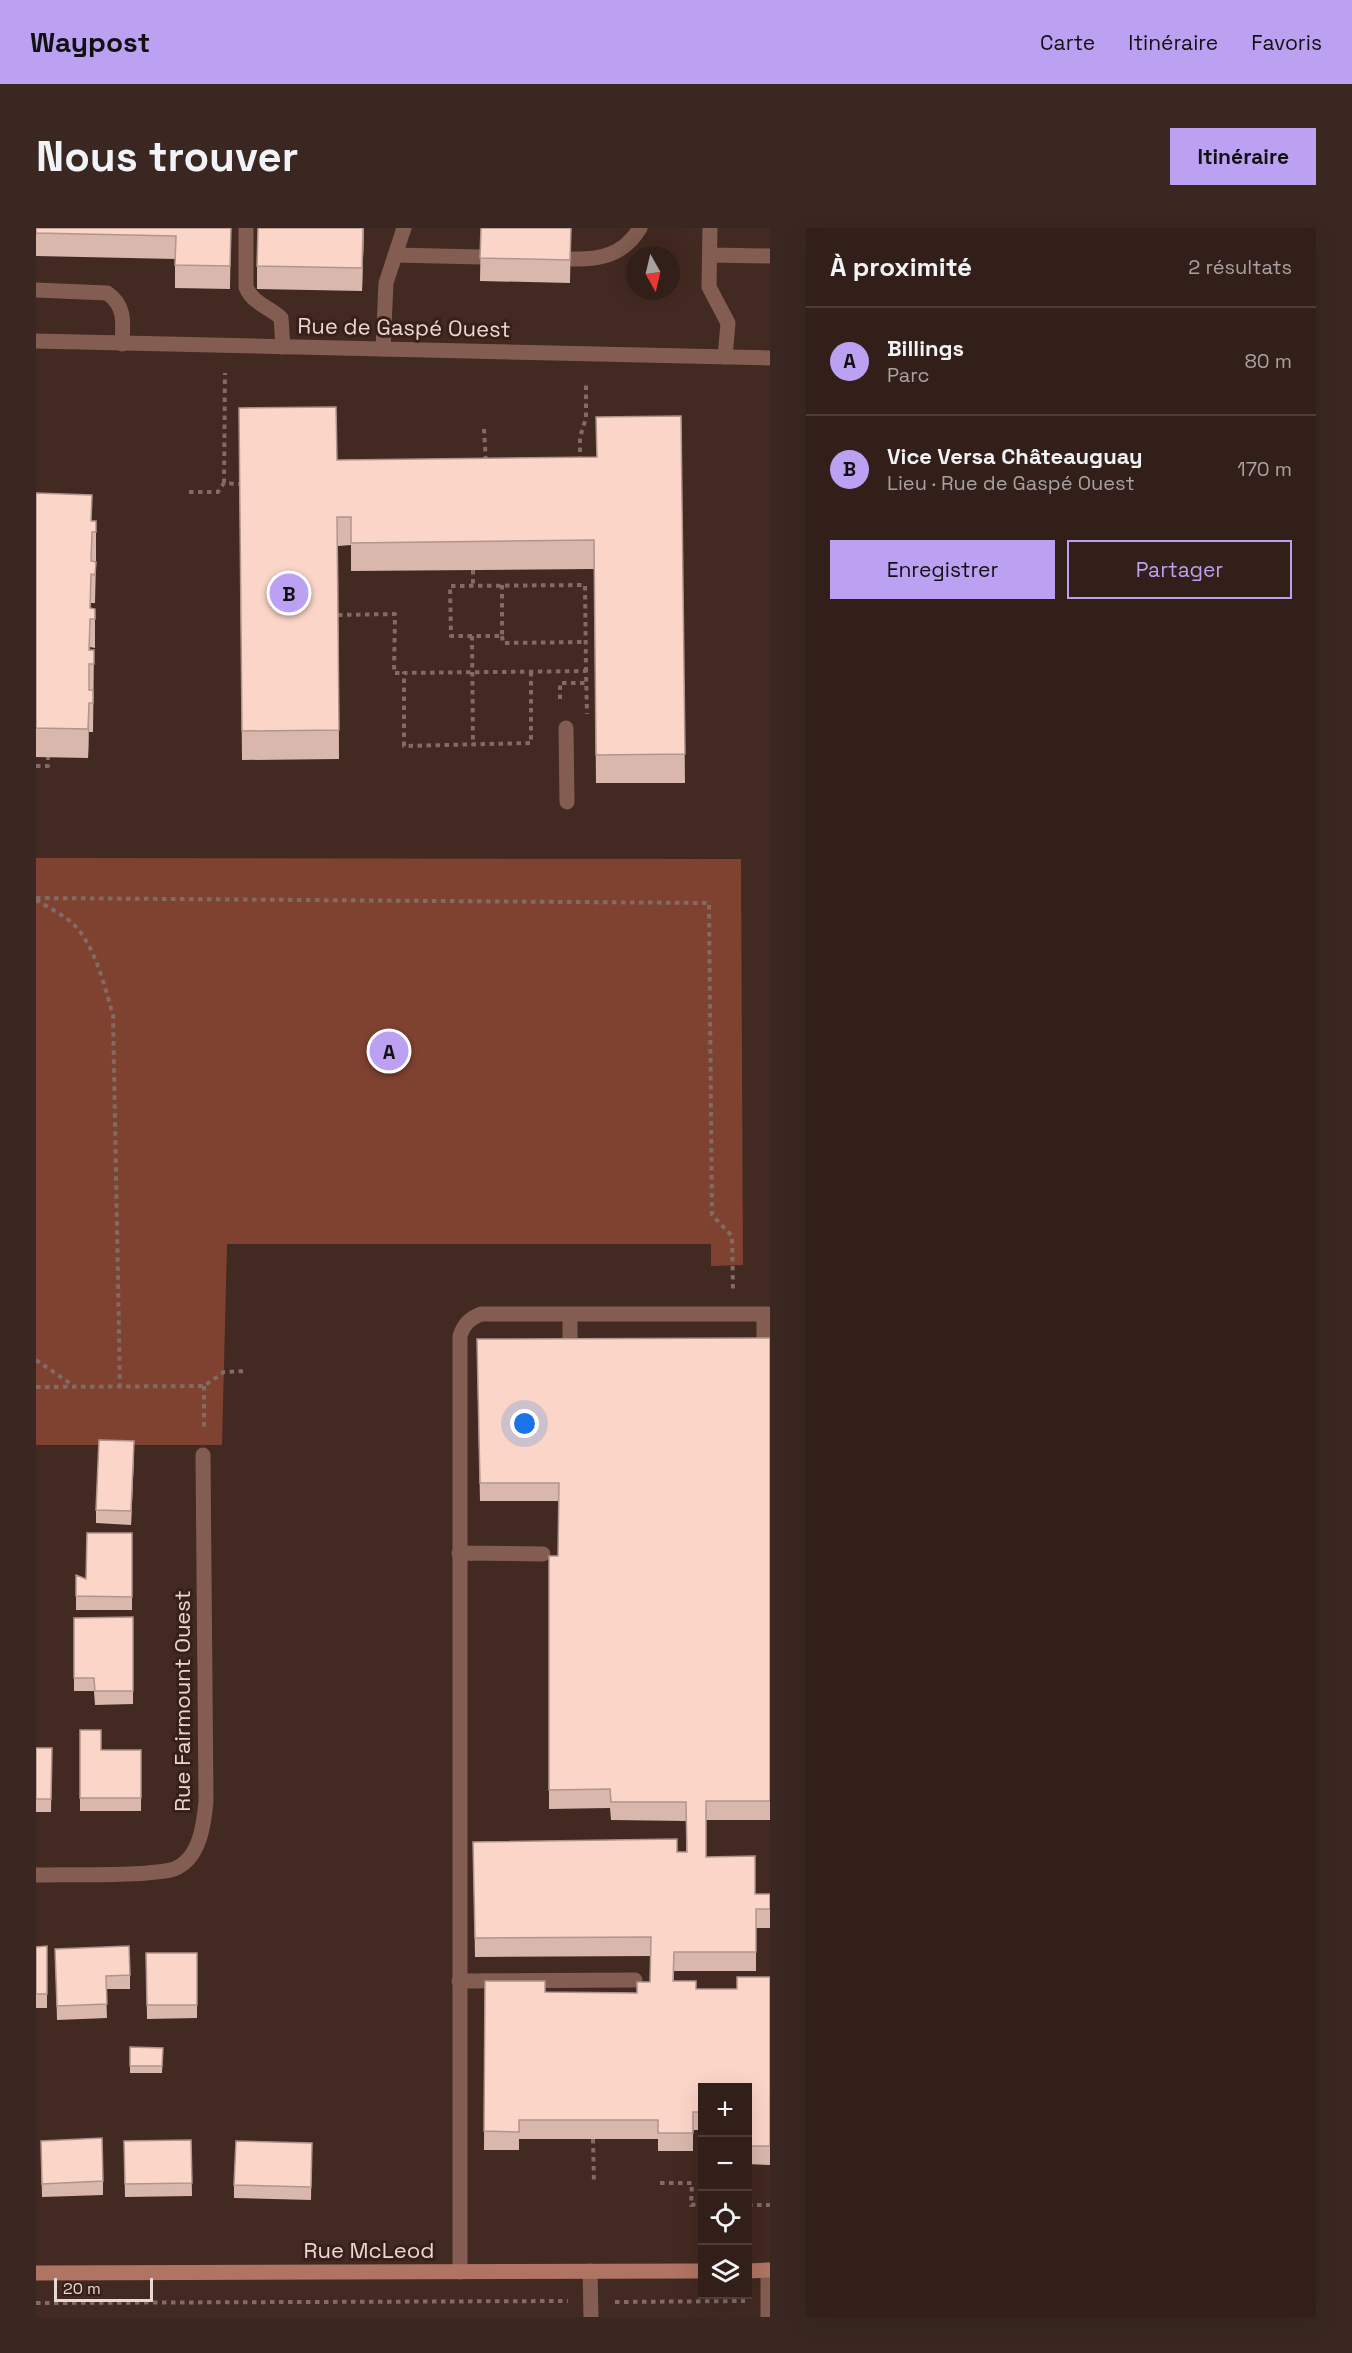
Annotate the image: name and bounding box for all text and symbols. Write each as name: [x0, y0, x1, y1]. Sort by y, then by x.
text: Waypost: [30, 24, 150, 60]
text: Carte: [1040, 29, 1095, 56]
text: Itinéraire: [1128, 29, 1218, 56]
text: Favoris: [1251, 29, 1322, 56]
button: Itinéraire: [1170, 128, 1316, 185]
text: Nous trouver: [36, 130, 298, 183]
north arrow: [626, 246, 680, 300]
text: À proximité: [830, 250, 972, 284]
text: 2 résultats: [1188, 254, 1292, 280]
street label: Rue de Gaspé Ouest: [297, 311, 511, 343]
text: Billings: [887, 334, 964, 362]
text: A: [843, 348, 856, 374]
text: 80 m: [1244, 348, 1292, 374]
text: Parc: [887, 362, 929, 388]
text: Vice Versa Châteauguay: [887, 442, 1143, 470]
text: B: [843, 456, 856, 482]
text: 170 m: [1237, 456, 1292, 482]
text: Lieu · Rue de Gaspé Ouest: [887, 470, 1135, 496]
button: Enregistrer: [830, 540, 1055, 599]
button: Partager: [1067, 540, 1292, 599]
pin: B: [270, 570, 308, 616]
pin: A: [370, 1028, 408, 1074]
your location: [510, 1409, 539, 1438]
street label: Rue Fairmount Ouest: [168, 1590, 196, 1812]
map controls: [698, 2083, 752, 2299]
button: +: [698, 2083, 752, 2137]
button: −: [698, 2137, 752, 2191]
button: locate: [698, 2191, 752, 2245]
street label: Rue McLeod: [304, 2236, 434, 2264]
button: layers: [698, 2245, 752, 2299]
scale bar: [54, 2275, 153, 2302]
text: 20 m: [63, 2278, 101, 2299]

